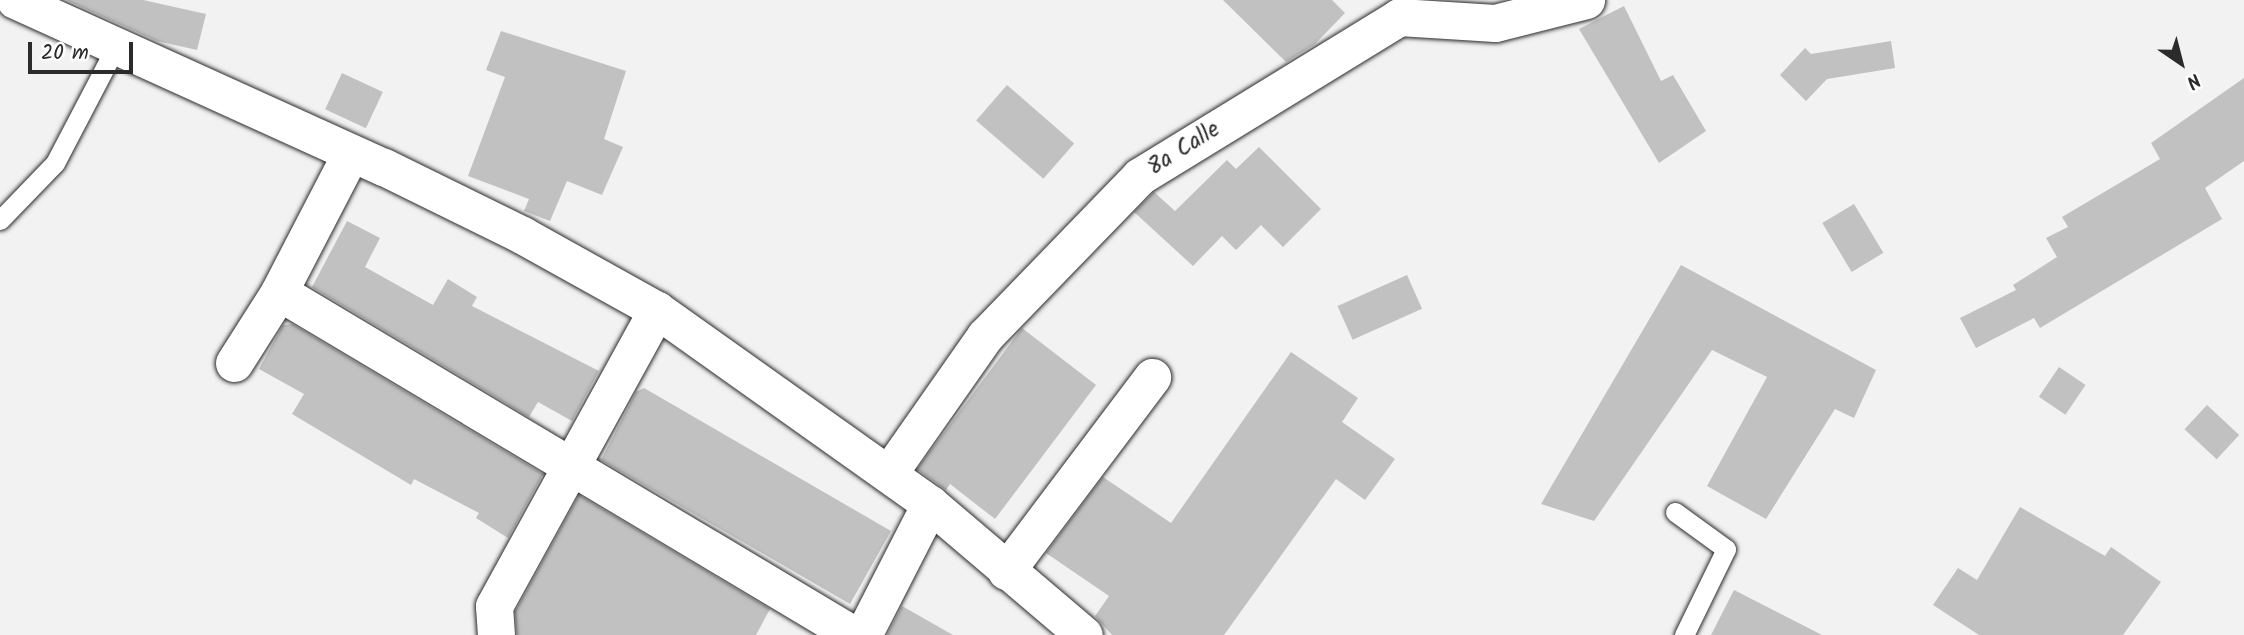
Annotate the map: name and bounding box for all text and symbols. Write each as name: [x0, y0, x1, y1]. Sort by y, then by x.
scale bar: [32, 28, 136, 72]
north arrow: [2146, 28, 2216, 98]
text: 20 m: [41, 37, 89, 70]
text: N: [2180, 64, 2207, 96]
street label: 8a Calle: [1143, 116, 1225, 182]

